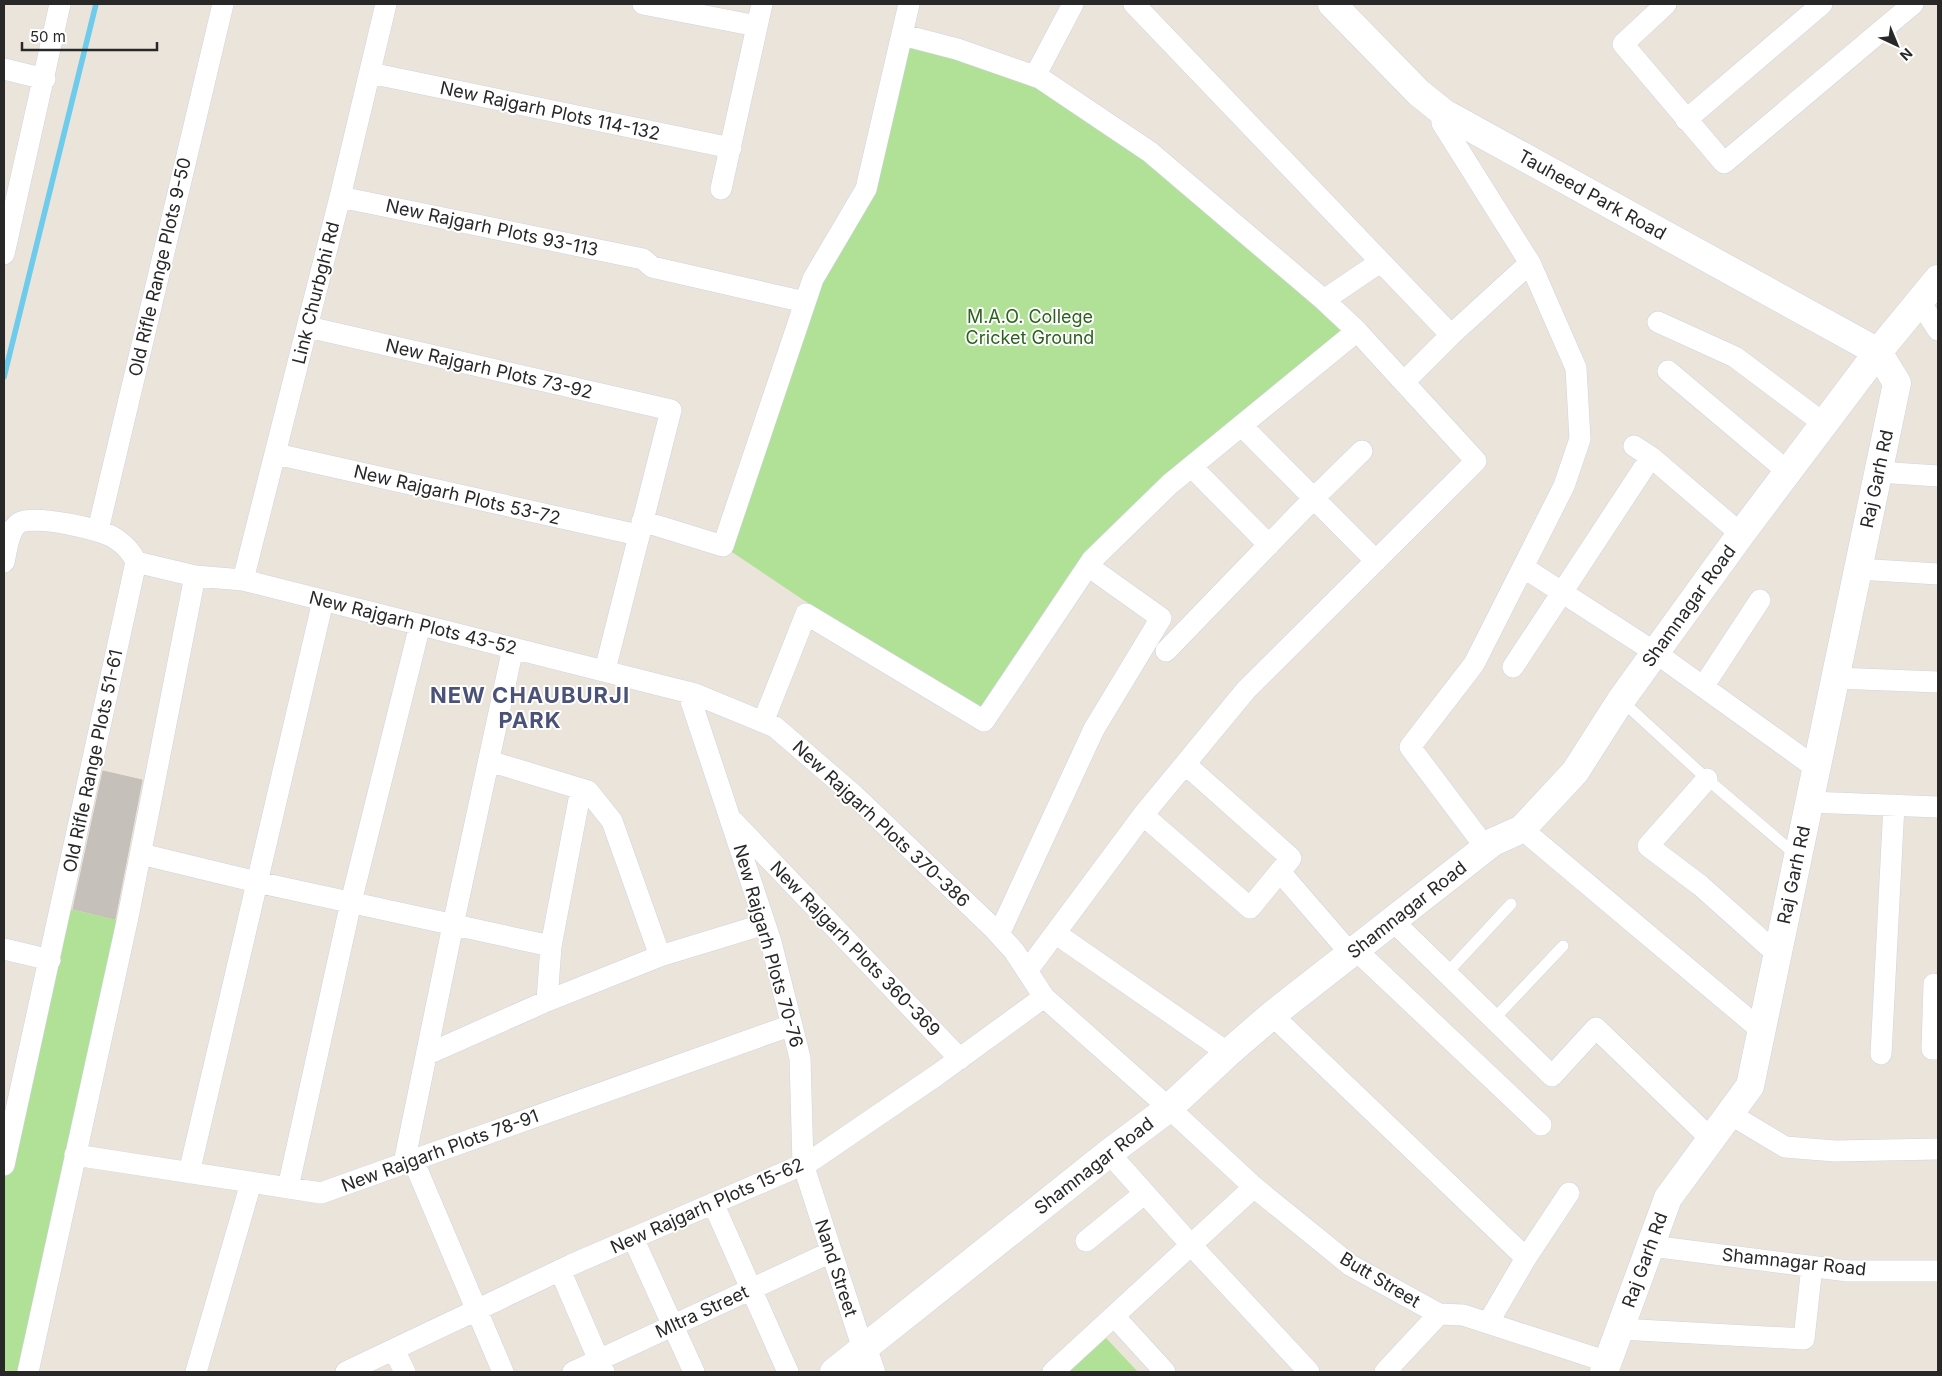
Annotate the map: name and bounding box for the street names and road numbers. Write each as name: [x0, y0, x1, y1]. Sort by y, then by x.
street label: New Rajgarh Plots 114-132: [438, 77, 662, 144]
street label: Tauheed Park Road: [1515, 145, 1670, 244]
street label: Old Rifle Range Plots 9-50: [124, 155, 195, 378]
street label: New Rajgarh Plots 93-113: [384, 195, 600, 260]
street label: Link Churbghi Rd: [288, 219, 343, 366]
street label: New Rajgarh Plots 73-92: [384, 334, 595, 403]
street label: Raj Garh Rd: [1856, 428, 1897, 530]
street label: New Rajgarh Plots 53-72: [352, 461, 562, 529]
street label: Shamnagar Road: [1637, 541, 1740, 671]
street label: New Rajgarh Plots 43-52: [307, 587, 519, 659]
street label: Old Rifle Range Plots 51-61: [59, 647, 126, 874]
street label: New Rajgarh Plots 370-386: [789, 736, 974, 911]
street label: Raj Garh Rd: [1773, 824, 1814, 926]
street label: New Rajgarh Plots 70-76: [729, 842, 808, 1050]
street label: New Rajgarh Plots 360-369: [766, 857, 945, 1041]
street label: Shamnagar Road: [1343, 857, 1470, 963]
street label: New Rajgarh Plots 78-91: [338, 1105, 541, 1196]
street label: Shamnagar Road: [1030, 1113, 1157, 1219]
street label: New Rajgarh Plots 15-62: [607, 1153, 807, 1258]
street label: Raj Garh Rd: [1618, 1209, 1671, 1310]
street label: Nand Street: [811, 1216, 862, 1319]
street label: Shamnagar Road: [1721, 1243, 1867, 1280]
street label: Butt Street: [1336, 1247, 1424, 1312]
street label: MItra Street: [652, 1281, 752, 1342]

